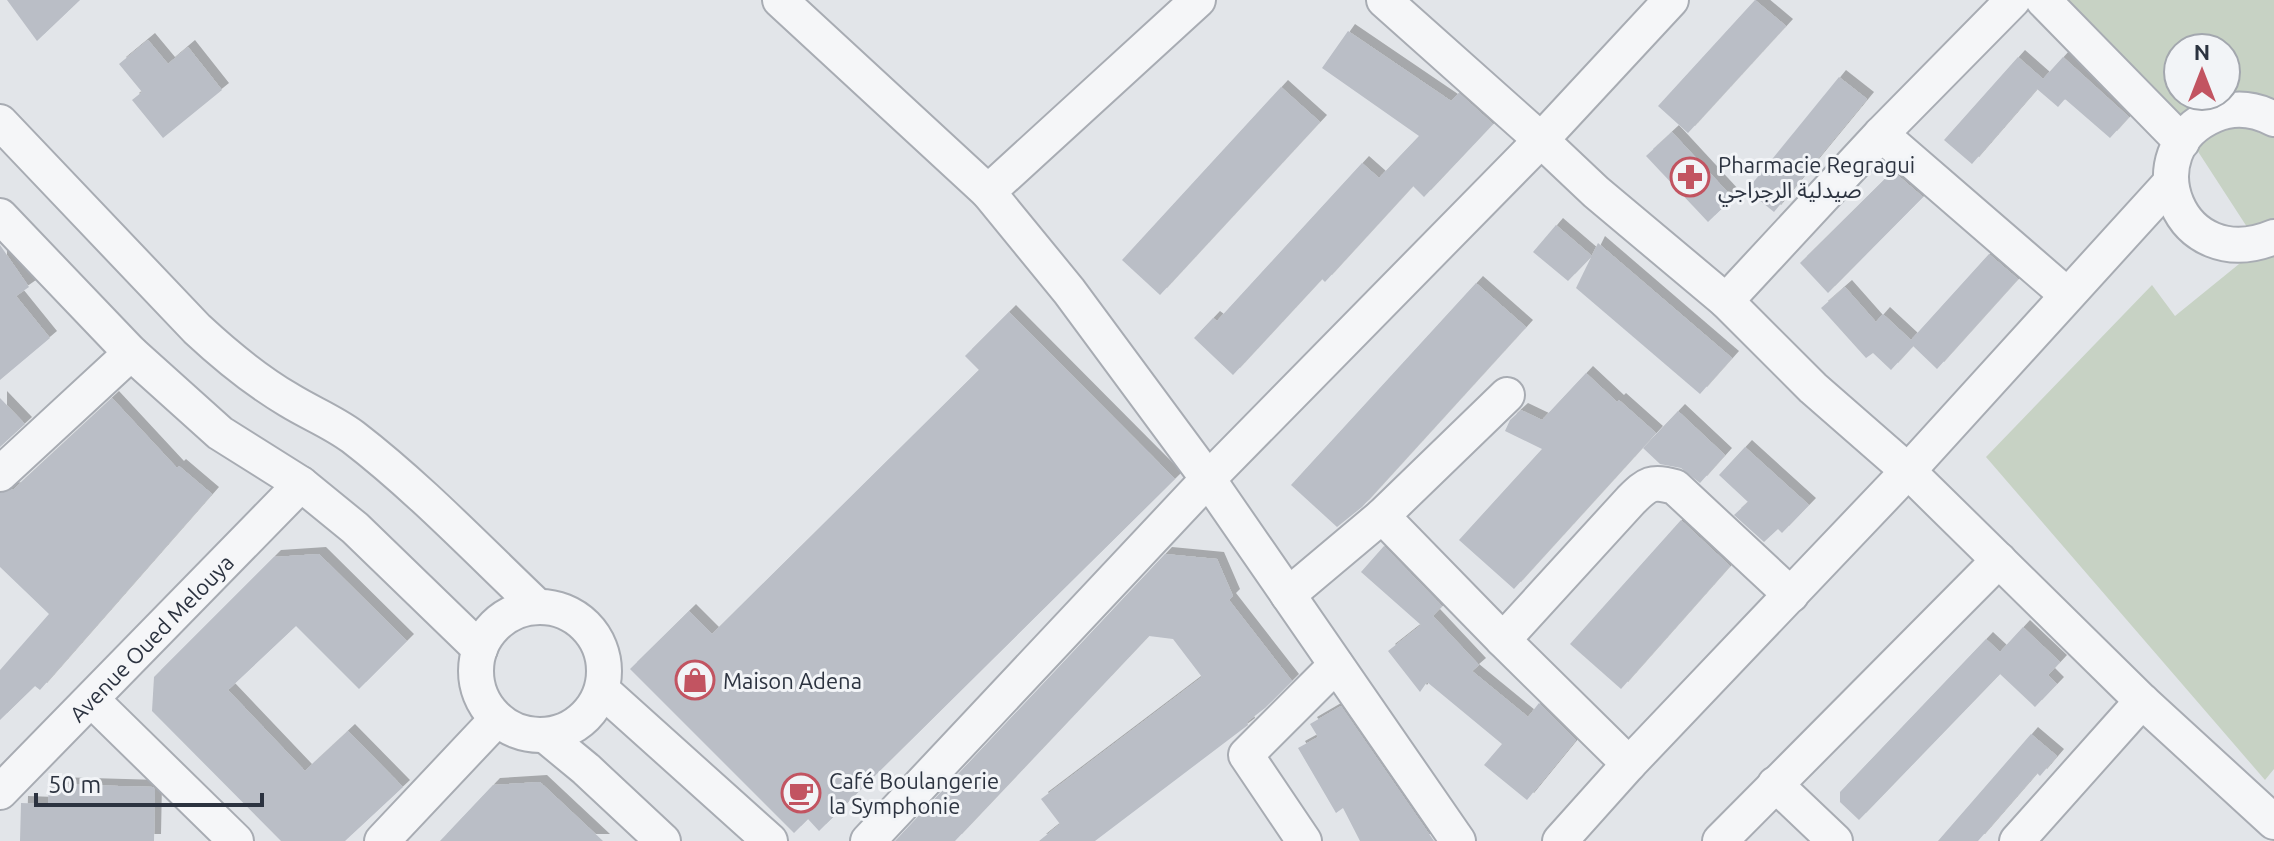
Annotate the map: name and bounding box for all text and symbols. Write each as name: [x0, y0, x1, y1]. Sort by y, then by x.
north arrow: [2162, 32, 2242, 112]
text: N: [2194, 39, 2210, 64]
place label: Pharmacie Regragui صيدلية الرجراجي: [1718, 152, 1915, 207]
pharmacy icon: Pharmacie Regragui صيدلية الرجراجي: [1669, 156, 1711, 198]
street label: Avenue Oued Melouya: [64, 549, 238, 726]
shop icon: Maison Adena: [674, 659, 716, 701]
place label: Maison Adena: [723, 668, 862, 693]
scale bar: [36, 757, 262, 807]
place label: Café Boulangerie la Symphonie: [829, 768, 999, 818]
text: 50 m: [48, 771, 101, 798]
cafe icon: Café Boulangerie la Symphonie: [780, 772, 822, 814]

